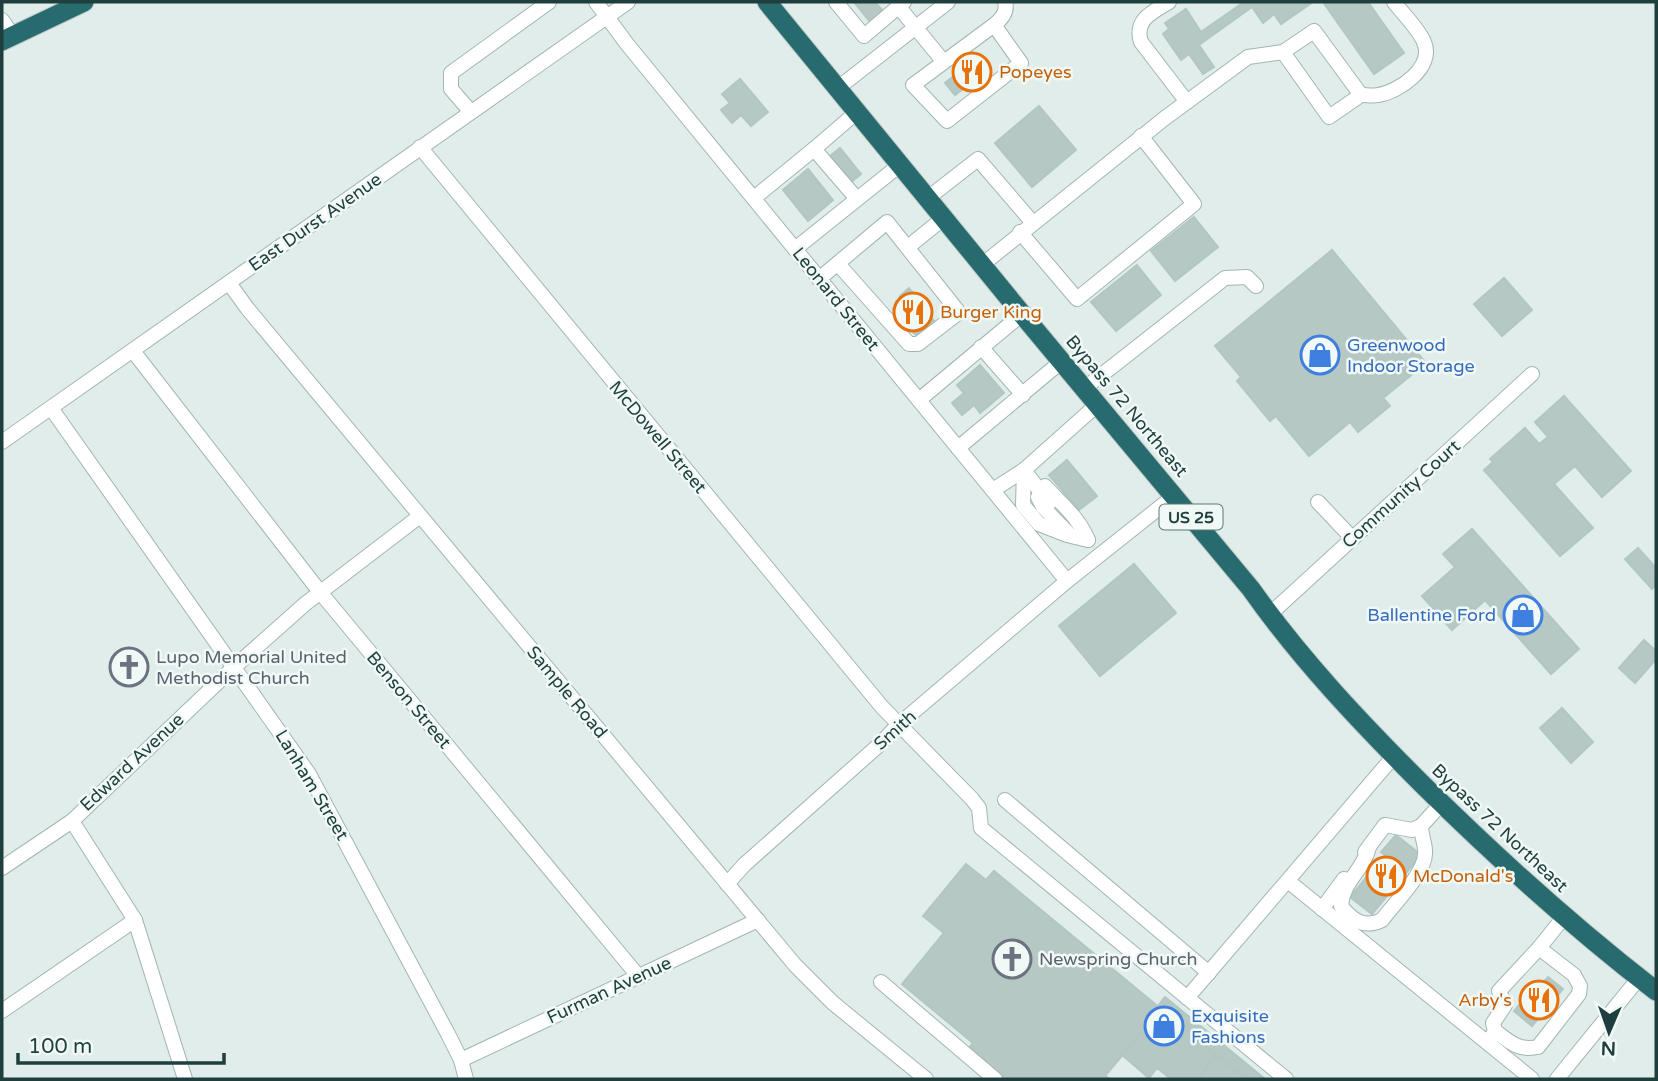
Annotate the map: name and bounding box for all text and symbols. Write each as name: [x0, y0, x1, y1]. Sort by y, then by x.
restaurant icon: Popeyes: [951, 51, 993, 93]
place label: Popeyes: [999, 61, 1072, 83]
street label: East Durst Avenue: [244, 168, 386, 276]
street label: Leonard Street: [788, 243, 884, 355]
restaurant icon: Burger King: [892, 291, 934, 333]
place label: Burger King: [940, 301, 1042, 323]
street label: Bypass 72 Northeast: [1061, 331, 1193, 481]
shop icon: Greenwood Indoor Storage: [1299, 334, 1341, 376]
place label: Greenwood Indoor Storage: [1347, 334, 1475, 377]
street label: McDowell Street: [605, 376, 712, 498]
street label: Community Court: [1337, 435, 1465, 553]
road number: US 25: [1160, 504, 1222, 530]
shop icon: Ballentine Ford: [1502, 594, 1544, 636]
place label: Ballentine Ford: [1367, 604, 1496, 626]
street label: Sample Road: [522, 641, 612, 743]
church icon: Lupo Memorial United Methodist Church: [108, 646, 150, 688]
place label: Lupo Memorial United Methodist Church: [156, 646, 347, 689]
street label: Benson Street: [362, 647, 456, 753]
street label: Smith: [869, 705, 921, 755]
street label: Edward Avenue: [76, 708, 188, 816]
street label: Lanham Street: [270, 726, 354, 844]
street label: Bypass 72 Northeast: [1427, 759, 1573, 897]
restaurant icon: McDonald's: [1365, 855, 1407, 897]
place label: McDonald's: [1413, 865, 1513, 887]
church icon: Newspring Church: [991, 938, 1033, 980]
place label: Newspring Church: [1039, 948, 1197, 970]
street label: Furman Avenue: [543, 952, 675, 1028]
restaurant icon: Arby's: [1518, 979, 1560, 1021]
place label: Arby's: [1458, 989, 1512, 1011]
north arrow: [1574, 997, 1644, 1067]
shop icon: Exquisite Fashions: [1143, 1005, 1185, 1047]
place label: Exquisite Fashions: [1191, 1005, 1269, 1048]
scale bar: [18, 1021, 224, 1066]
text: 100 m: [28, 1034, 92, 1059]
text: N: [1600, 1037, 1616, 1059]

